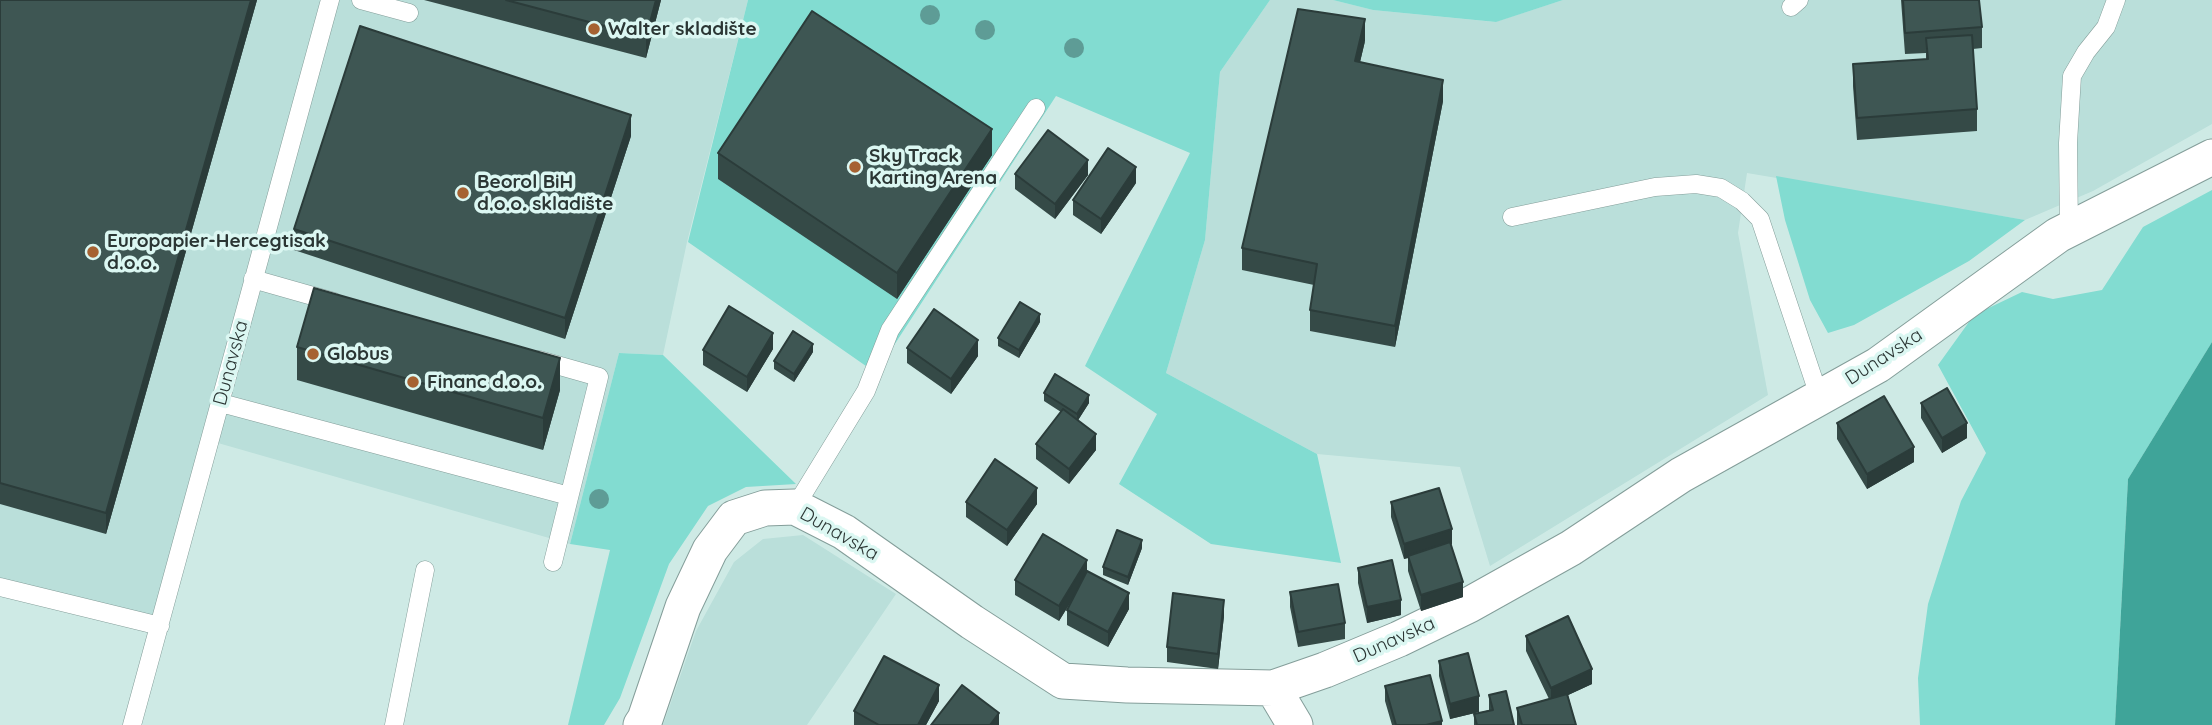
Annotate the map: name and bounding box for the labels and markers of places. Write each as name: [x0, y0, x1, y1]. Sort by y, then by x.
place label: Walter skladište: [608, 18, 757, 40]
marker: Walter skladište: [586, 21, 602, 37]
place label: Sky Track Karting Arena: [869, 145, 997, 189]
marker: Sky Track Karting Arena: [847, 159, 863, 175]
place label: Beorol BiH d.o.o. skladište: [477, 171, 614, 215]
marker: Beorol BiH d.o.o. skladište: [455, 185, 471, 201]
place label: Europapier-Hercegtisak d.o.o.: [107, 230, 326, 274]
marker: Europapier-Hercegtisak d.o.o.: [85, 244, 101, 260]
place label: Globus: [327, 343, 389, 365]
marker: Globus: [305, 346, 321, 362]
place label: Financ d.o.o.: [427, 371, 542, 393]
marker: Financ d.o.o.: [405, 374, 421, 390]

